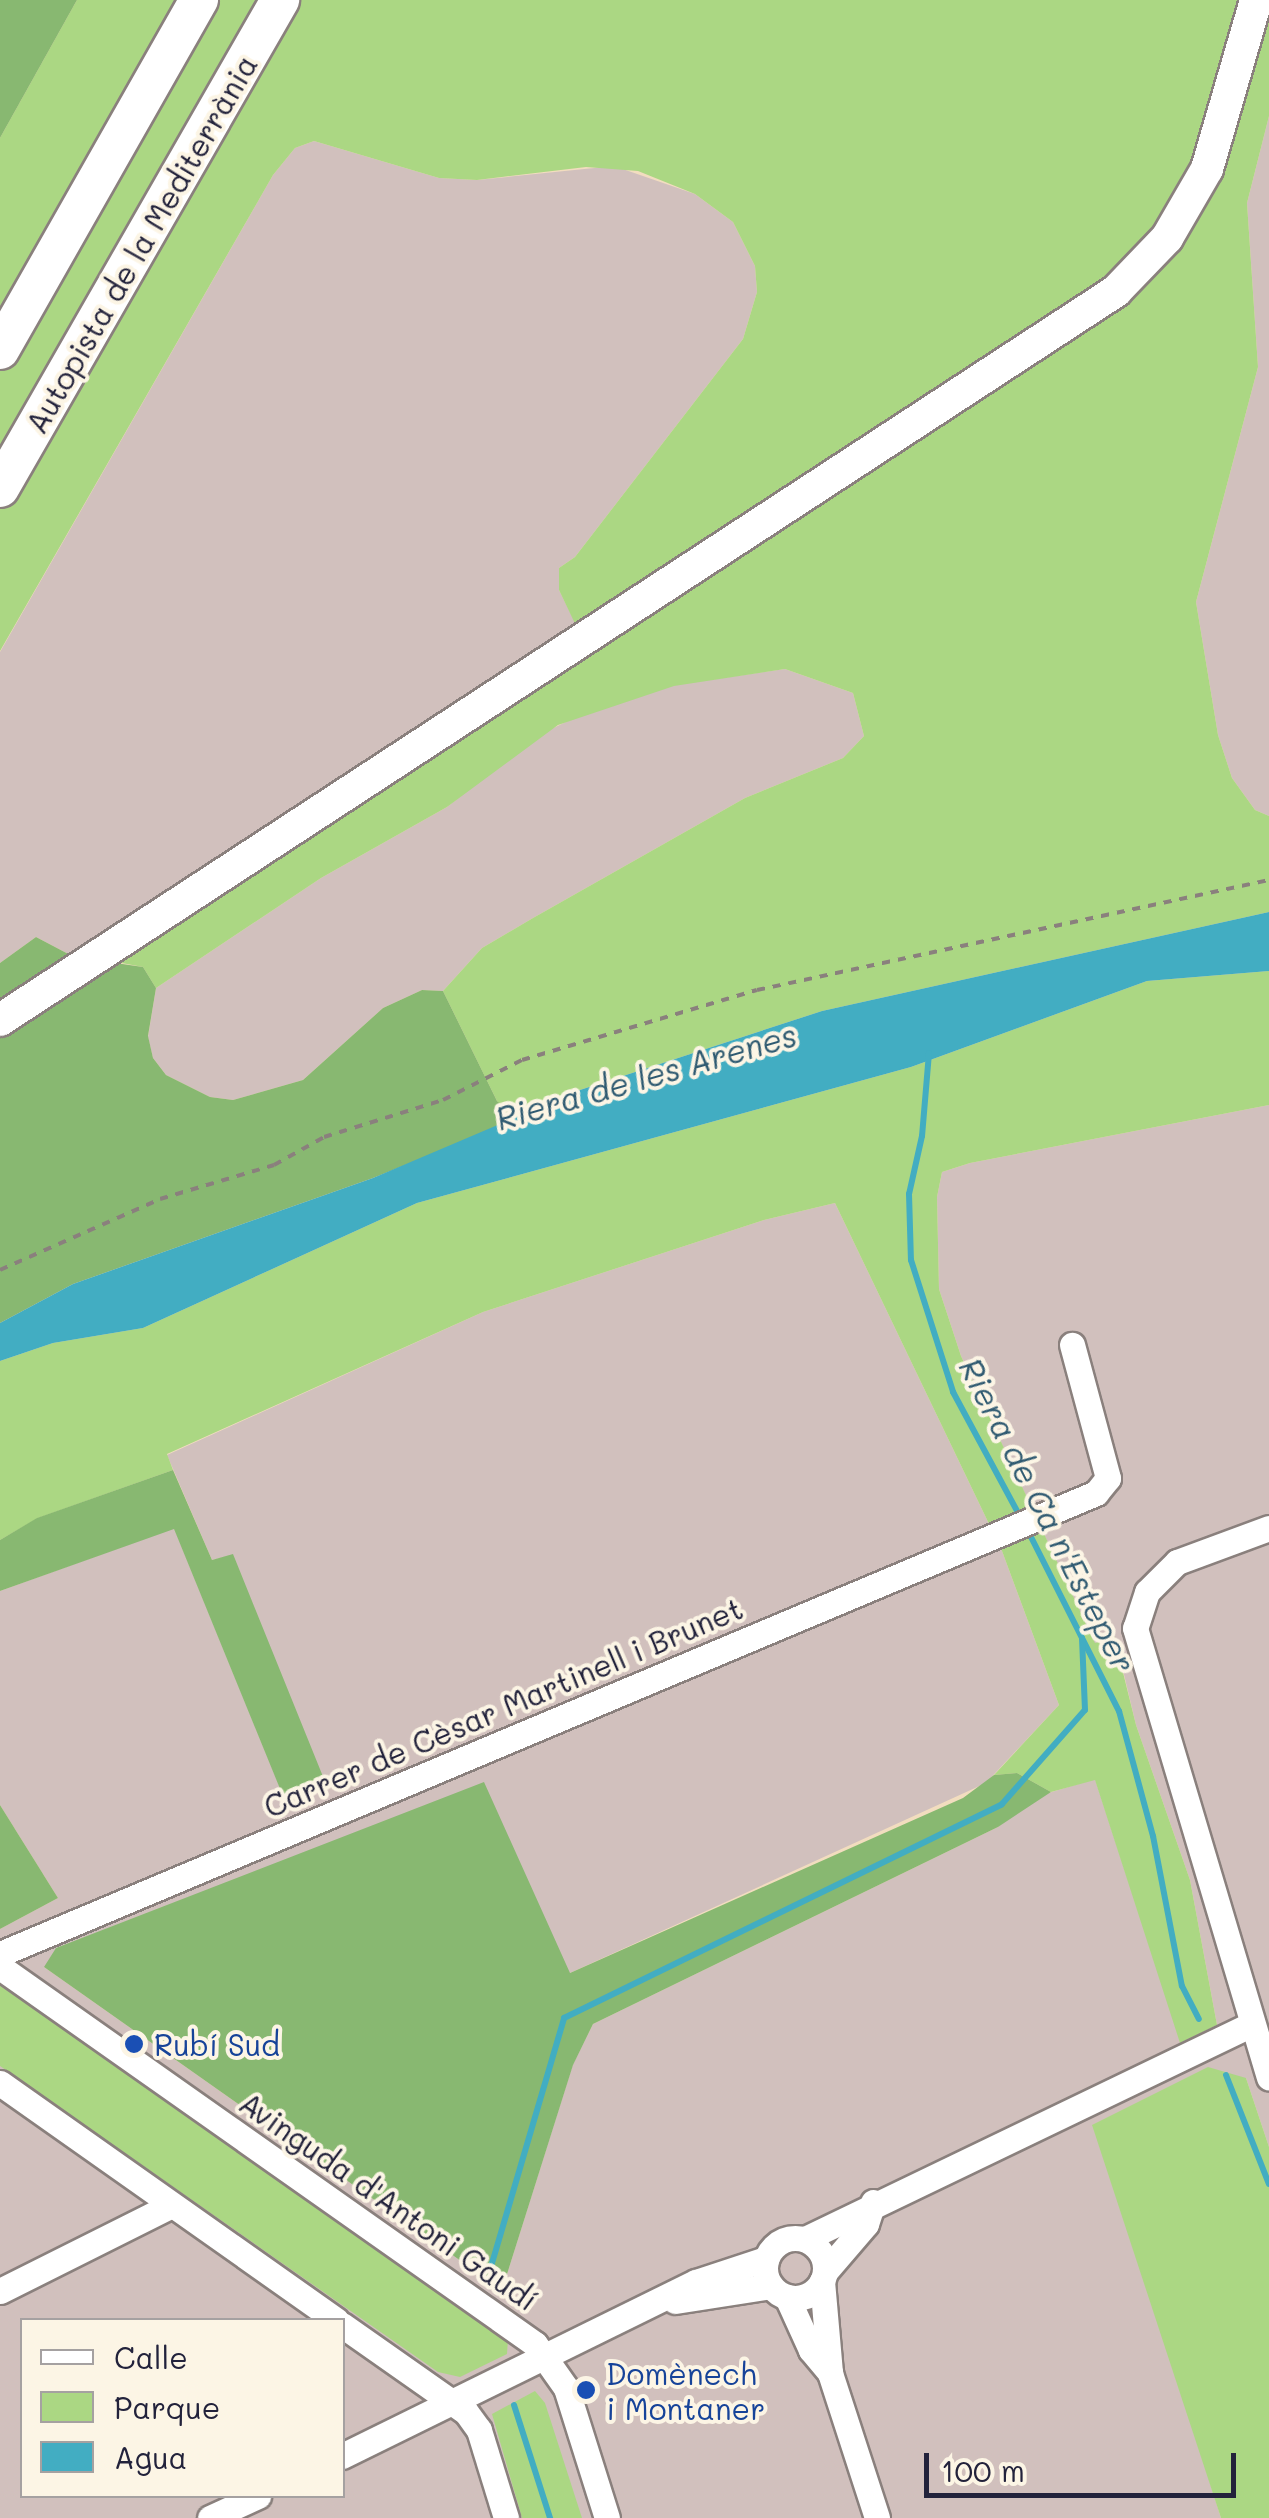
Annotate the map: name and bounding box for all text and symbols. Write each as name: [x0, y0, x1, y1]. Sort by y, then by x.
street label: Autopista de la Mediterrània: [18, 49, 264, 439]
water label: Riera de les Arenes: [491, 1015, 801, 1137]
water label: Riera de Ca n'Esteper: [952, 1351, 1144, 1679]
street label: Carrer de Cèsar Martinell i Brunet: [258, 1590, 748, 1824]
place label: Rubí Sud: [154, 2026, 280, 2062]
marker: Rubí Sud: [123, 2033, 145, 2055]
street label: Avinguda d'Antoni Gaudí: [233, 2084, 545, 2318]
legend: [20, 2318, 345, 2498]
text: Calle: [114, 2337, 188, 2377]
place label: Domènech i Montaner: [606, 2355, 765, 2426]
marker: Domènech i Montaner: [575, 2379, 597, 2401]
text: Parque: [114, 2387, 220, 2427]
scale bar: [929, 2433, 1242, 2495]
text: Agua: [114, 2437, 187, 2477]
text: 100 m: [941, 2450, 1025, 2490]

